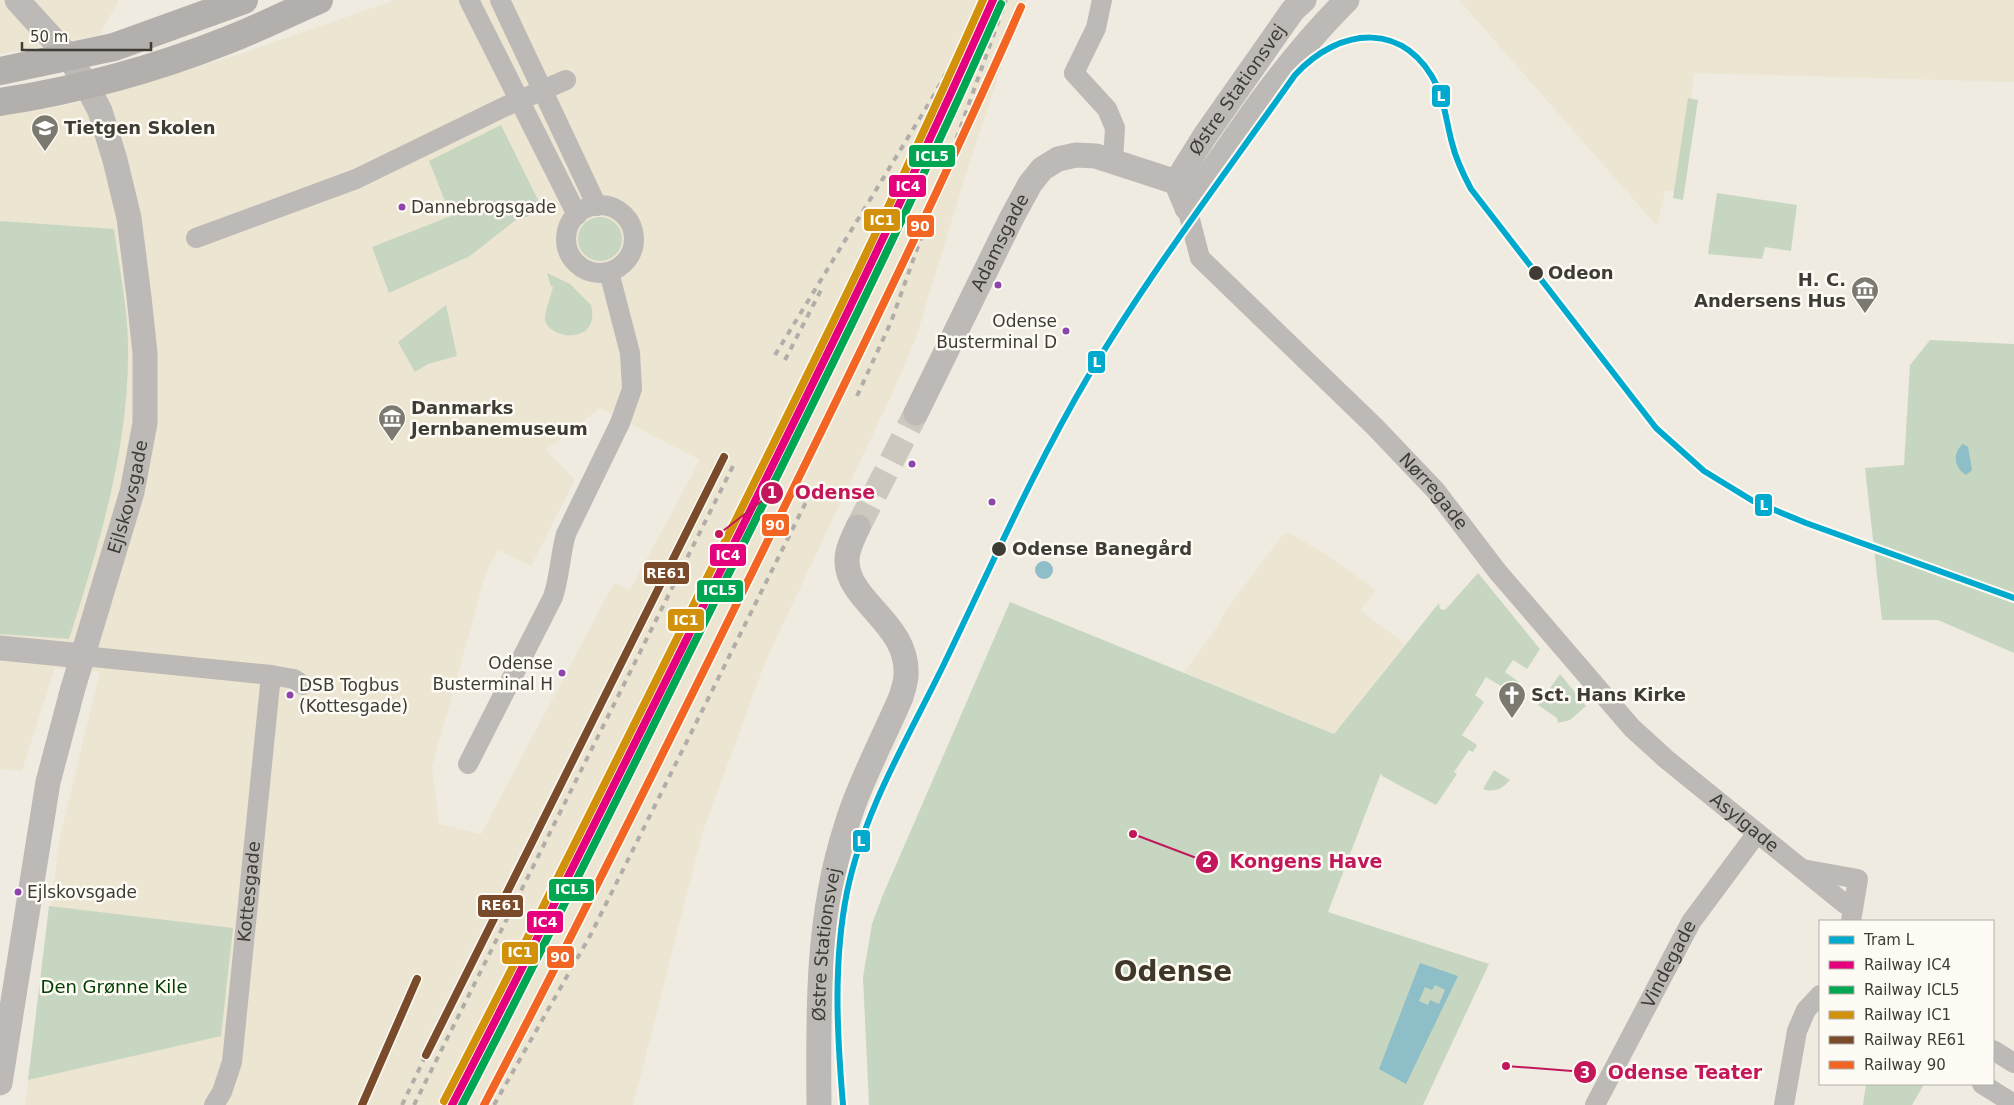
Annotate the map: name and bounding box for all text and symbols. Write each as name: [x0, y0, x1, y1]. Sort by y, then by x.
scale bar: [22, 20, 151, 52]
street label: Østre Stationsvej: [1184, 20, 1290, 159]
text: 50 m: [30, 28, 68, 46]
line badge: L: [1431, 84, 1451, 108]
text: L: [1437, 88, 1446, 104]
school or university icon: Tietgen Skolen: [30, 113, 60, 152]
place label: Tietgen Skolen: [64, 117, 215, 138]
line badge: ICL5: [908, 144, 956, 168]
text: ICL5: [915, 148, 949, 164]
line badge: IC4: [888, 174, 927, 198]
text: IC4: [895, 178, 921, 194]
street label: Adamsgade: [966, 190, 1033, 295]
place label: Dannebrogsgade: [411, 197, 556, 217]
marker: Dannebrogsgade: [397, 202, 407, 212]
line badge: IC1: [863, 208, 901, 232]
text: IC1: [869, 212, 895, 228]
line badge: 90: [906, 214, 935, 238]
text: 90: [910, 218, 930, 234]
place label: Odeon: [1548, 262, 1614, 283]
marker: Odeon: [1527, 264, 1545, 282]
place label: H. C. Andersens Hus: [1694, 269, 1846, 311]
museum icon: H. C. Andersens Hus: [1850, 275, 1880, 314]
unlabelled marker: [993, 280, 1003, 290]
place label: Odense Busterminal D: [936, 311, 1057, 352]
marker: Odense Busterminal D: [1061, 326, 1071, 336]
line badge: L: [1087, 350, 1106, 374]
text: L: [1093, 354, 1102, 370]
place label: Danmarks Jernbanemuseum: [409, 397, 588, 439]
museum icon: Danmarks Jernbanemuseum: [377, 403, 407, 442]
street label: Ejlskovsgade: [103, 438, 152, 556]
street label: Nørregade: [1395, 448, 1473, 534]
unlabelled marker: [907, 459, 917, 469]
callout: Odense: [759, 476, 885, 510]
text: Odense: [795, 481, 875, 503]
text: 1: [767, 484, 777, 502]
line badge: L: [1754, 493, 1773, 517]
unlabelled marker: [987, 497, 997, 507]
text: L: [1760, 497, 1769, 513]
line badge: 90: [761, 513, 790, 537]
text: 90: [765, 517, 785, 533]
place label: Odense Banegård: [1012, 538, 1192, 559]
marker: Odense Banegård: [990, 540, 1008, 558]
line badge: IC4: [709, 543, 747, 567]
text: IC4: [715, 547, 741, 563]
line badge: RE61: [643, 561, 690, 585]
text: RE61: [646, 565, 686, 581]
line badge: ICL5: [696, 579, 744, 603]
text: ICL5: [703, 582, 737, 598]
line badge: IC1: [667, 608, 705, 632]
text: IC1: [673, 612, 699, 628]
place label: Odense Busterminal H: [433, 653, 553, 694]
marker: Odense Busterminal H: [557, 668, 567, 678]
place label: DSB Togbus (Kottesgade): [299, 675, 408, 716]
church icon: Sct. Hans Kirke: [1497, 680, 1527, 719]
place label: Sct. Hans Kirke: [1531, 684, 1686, 705]
marker: DSB Togbus (Kottesgade): [285, 690, 295, 700]
street label: Asylgade: [1706, 788, 1783, 856]
line badge: L: [852, 829, 871, 853]
text: L: [857, 833, 866, 849]
street label: Kottesgade: [233, 840, 264, 943]
callout: Kongens Have: [1194, 845, 1392, 879]
text: Kongens Have: [1230, 850, 1382, 872]
text: 2: [1202, 853, 1212, 871]
street label: Østre Stationsvej: [808, 865, 845, 1022]
line badge: ICL5: [548, 878, 595, 902]
text: ICL5: [555, 881, 589, 897]
place label: Ejlskovsgade: [27, 882, 137, 902]
marker: Ejlskovsgade: [13, 887, 23, 897]
line badge: RE61: [477, 894, 524, 918]
text: RE61: [481, 897, 521, 913]
line badge: IC4: [526, 910, 564, 934]
text: IC4: [532, 914, 558, 930]
street label: Vindegade: [1637, 917, 1700, 1011]
legend: [1819, 920, 1994, 1085]
text: Tram L: [1863, 931, 1915, 949]
line badge: IC1: [501, 941, 539, 965]
text: IC1: [507, 944, 533, 960]
line badge: 90: [546, 945, 575, 969]
text: 90: [550, 949, 570, 965]
district label: Odense: [1114, 955, 1232, 988]
text: Railway IC4: [1864, 956, 1951, 974]
park label: Den Grønne Kile: [41, 976, 187, 997]
text: Railway ICL5: [1864, 981, 1960, 999]
text: Railway IC1: [1864, 1006, 1951, 1024]
text: Railway RE61: [1864, 1031, 1966, 1049]
callout: Odense Teater: [1573, 1055, 1772, 1089]
text: Railway 90: [1864, 1056, 1946, 1074]
text: Odense Teater: [1608, 1061, 1763, 1083]
text: 3: [1580, 1064, 1590, 1082]

